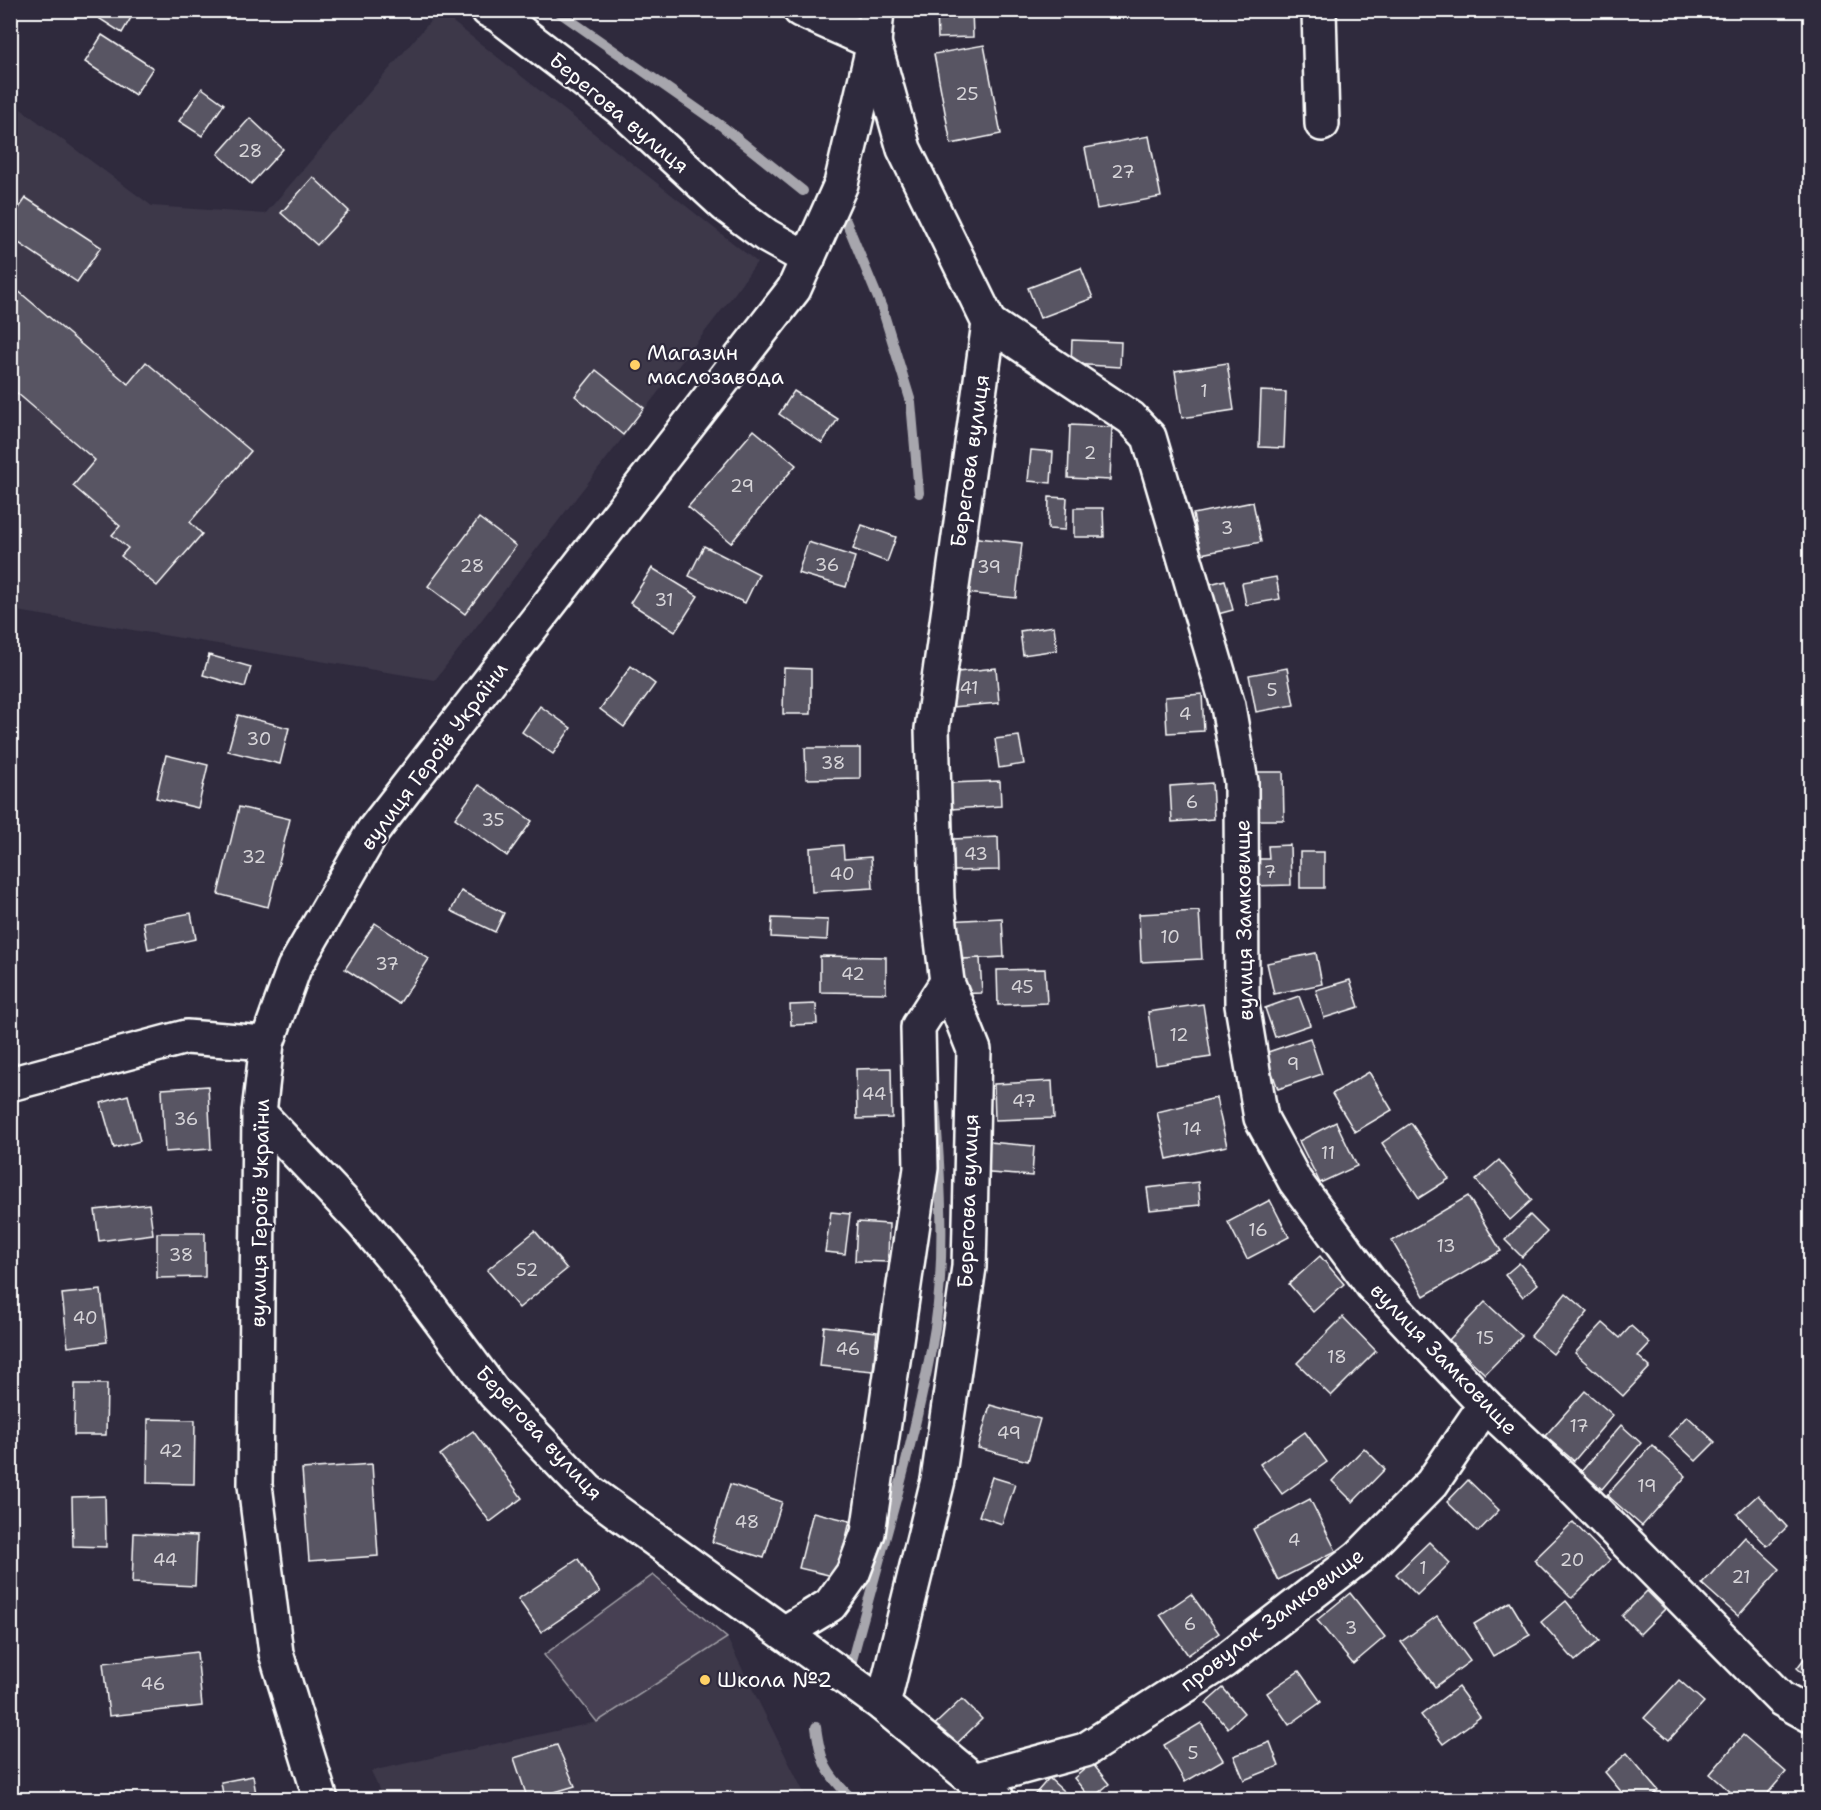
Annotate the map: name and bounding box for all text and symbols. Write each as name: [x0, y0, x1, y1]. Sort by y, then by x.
street label: Берегова вулиця: [543, 46, 695, 180]
house number: 25: [955, 82, 979, 106]
house number: 28: [238, 139, 262, 163]
house number: 27: [1111, 160, 1135, 184]
place label: Магазин маслозавода: [647, 339, 784, 391]
marker: Магазин маслозавода: [628, 358, 642, 372]
street label: Берегова вулиця: [944, 373, 996, 549]
house number: 1: [1200, 379, 1208, 403]
house number: 2: [1084, 441, 1096, 465]
house number: 29: [730, 474, 754, 498]
house number: 3: [1221, 516, 1233, 540]
house number: 36: [815, 553, 839, 577]
house number: 28: [460, 554, 484, 578]
house number: 39: [977, 555, 1001, 579]
house number: 31: [654, 588, 674, 612]
street label: вулиця Героїв України: [354, 656, 514, 856]
house number: 41: [959, 676, 979, 700]
house number: 5: [1266, 678, 1278, 702]
house number: 4: [1179, 702, 1191, 726]
house number: 30: [247, 727, 271, 751]
house number: 38: [821, 751, 845, 775]
house number: 6: [1186, 790, 1198, 814]
house number: 35: [481, 808, 505, 832]
street label: вулиця Замковище: [1228, 819, 1260, 1021]
house number: 43: [964, 842, 988, 866]
house number: 32: [242, 845, 266, 869]
house number: 7: [1264, 860, 1276, 884]
house number: 40: [829, 862, 855, 886]
house number: 10: [1160, 925, 1180, 949]
house number: 37: [375, 952, 399, 976]
house number: 42: [841, 962, 865, 986]
house number: 45: [1010, 975, 1034, 999]
house number: 12: [1169, 1023, 1189, 1047]
house number: 9: [1287, 1052, 1299, 1076]
house number: 44: [862, 1082, 886, 1106]
house number: 47: [1012, 1089, 1036, 1113]
street label: вулиця Героїв України: [244, 1098, 276, 1328]
house number: 36: [174, 1107, 198, 1131]
street label: Берегова вулиця: [951, 1113, 985, 1289]
house number: 14: [1182, 1117, 1202, 1141]
house number: 11: [1321, 1141, 1335, 1165]
house number: 16: [1248, 1218, 1268, 1242]
house number: 13: [1436, 1234, 1456, 1258]
house number: 38: [169, 1243, 193, 1267]
house number: 52: [516, 1258, 538, 1282]
street label: вулиця Замковище: [1364, 1277, 1524, 1441]
house number: 40: [72, 1306, 98, 1330]
house number: 15: [1476, 1326, 1494, 1350]
house number: 46: [836, 1337, 860, 1361]
house number: 18: [1327, 1345, 1347, 1369]
street label: Берегова вулиця: [469, 1360, 609, 1506]
house number: 17: [1569, 1414, 1589, 1438]
house number: 49: [997, 1421, 1021, 1445]
house number: 42: [159, 1439, 183, 1463]
house number: 19: [1637, 1474, 1657, 1498]
house number: 48: [735, 1510, 759, 1534]
house number: 4: [1288, 1528, 1300, 1552]
street label: провулок Замковище: [1174, 1542, 1370, 1698]
house number: 44: [153, 1548, 177, 1572]
house number: 20: [1560, 1548, 1584, 1572]
house number: 1: [1419, 1556, 1427, 1580]
house number: 21: [1731, 1565, 1751, 1589]
house number: 6: [1184, 1612, 1196, 1636]
house number: 3: [1345, 1616, 1357, 1640]
place label: Школа №2: [717, 1666, 832, 1694]
house number: 46: [141, 1672, 165, 1696]
marker: Школа №2: [698, 1673, 712, 1687]
house number: 5: [1187, 1741, 1199, 1765]

